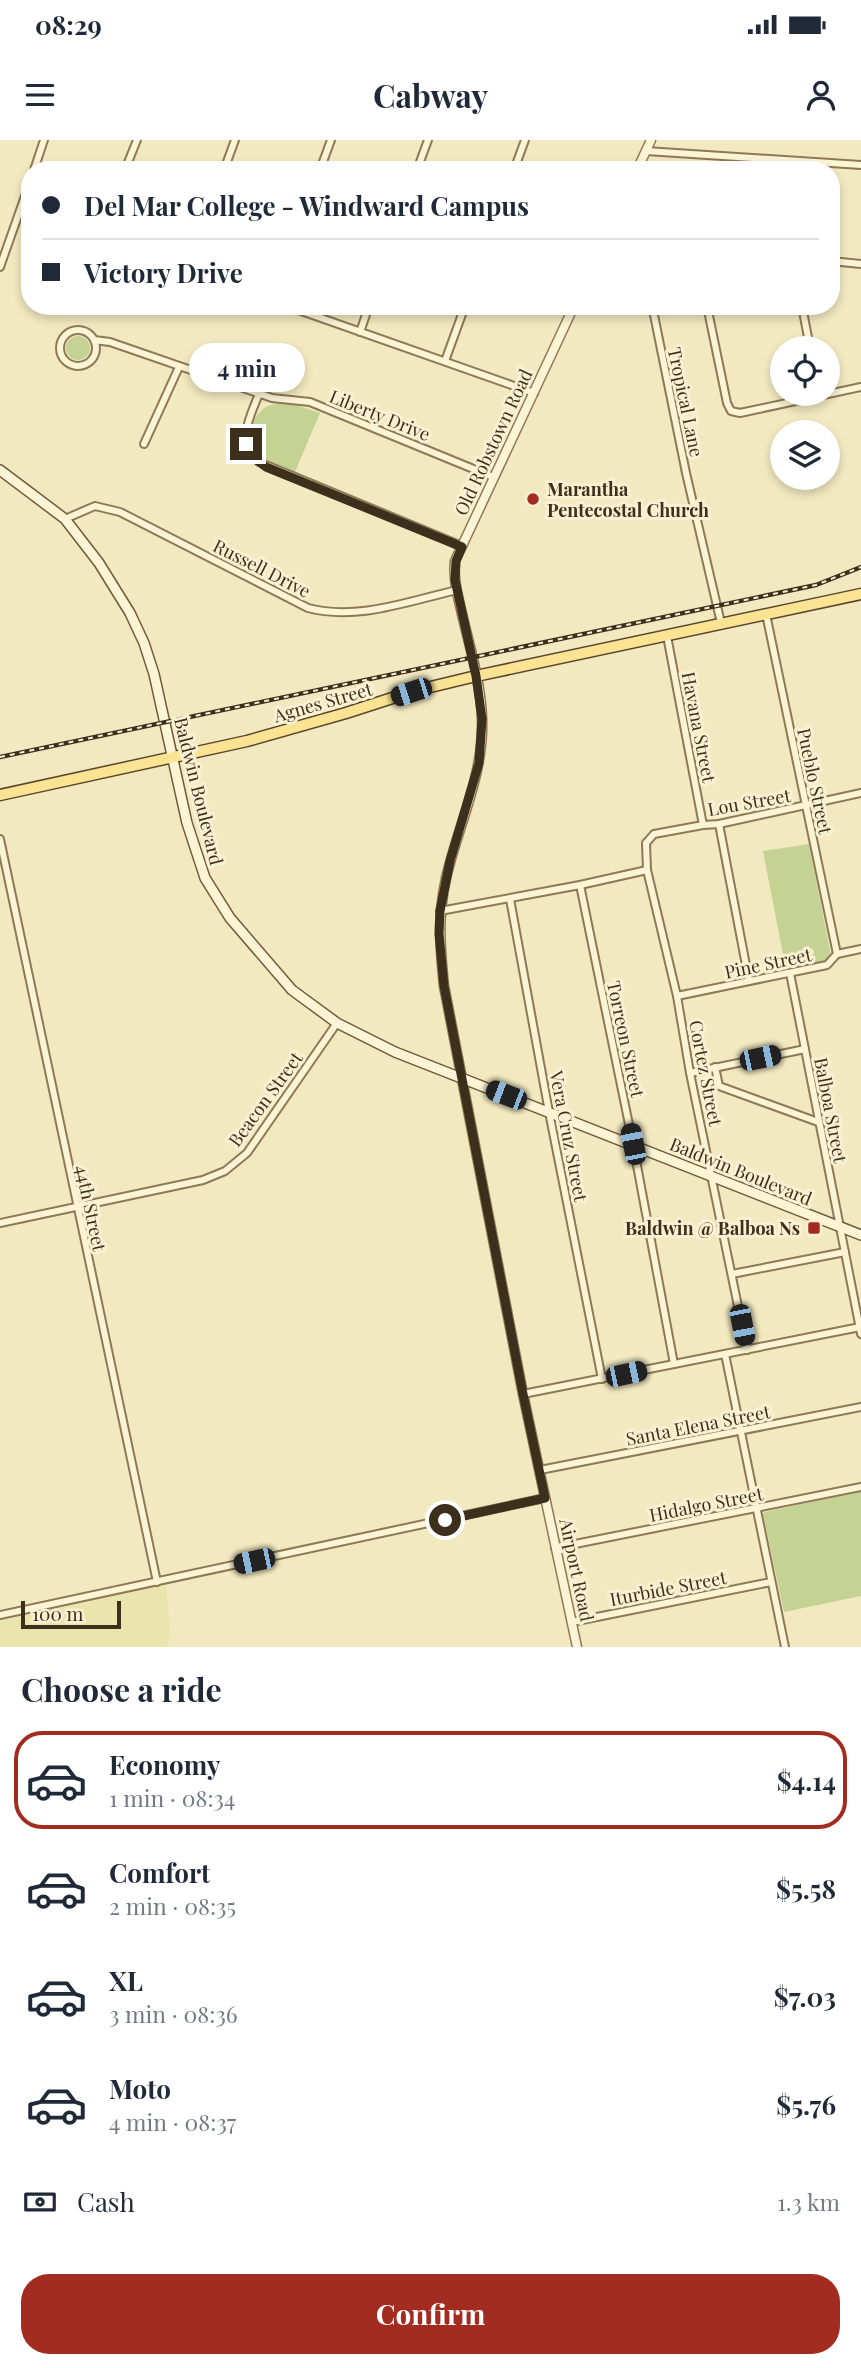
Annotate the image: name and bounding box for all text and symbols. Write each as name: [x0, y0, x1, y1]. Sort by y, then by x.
text: 08:29: [35, 7, 102, 42]
text: Cabway: [373, 73, 488, 116]
icon: menu: [21, 76, 59, 114]
icon: person: [802, 76, 840, 114]
text: Del Mar College - Windward Campus: [84, 188, 529, 223]
text: Victory Drive: [84, 255, 243, 290]
map controls: [770, 336, 840, 490]
button: locate: [770, 336, 840, 406]
callout: 4 min: [188, 342, 304, 392]
street label: Tropical Lane: [663, 345, 709, 459]
text: 4 min: [217, 352, 277, 383]
street label: Old Robstown Road: [449, 364, 538, 519]
street label: Liberty Drive: [326, 384, 434, 446]
button: layers: [770, 420, 840, 490]
route end: [230, 428, 262, 460]
place label: Marantha Pentecostal Church: [547, 477, 709, 522]
marker: Marantha Pentecostal Church: [525, 491, 541, 507]
street label: Russell Drive: [209, 533, 315, 603]
street label: Havana Street: [676, 670, 722, 785]
street label: Agnes Street: [270, 676, 376, 728]
car: [388, 676, 435, 708]
street label: Baldwin Boulevard: [169, 715, 229, 868]
street label: Pueblo Street: [792, 726, 838, 837]
street label: Lou Street: [706, 783, 793, 821]
street label: Pine Street: [722, 942, 814, 984]
street label: Torreon Street: [602, 979, 650, 1100]
street label: Cortez Street: [684, 1018, 728, 1128]
car: [738, 1043, 783, 1073]
street label: Beacon Street: [223, 1046, 308, 1151]
street label: Balboa Street: [809, 1055, 853, 1165]
street label: Vera Cruz Street: [544, 1068, 594, 1204]
car: [483, 1078, 530, 1112]
car: [619, 1121, 648, 1167]
street label: Baldwin Boulevard: [666, 1132, 816, 1211]
street label: 44th Street: [70, 1163, 112, 1254]
place label: Baldwin @ Balboa Ns: [625, 1216, 800, 1240]
marker: Baldwin @ Balboa Ns: [806, 1220, 822, 1236]
car: [728, 1302, 757, 1348]
car: [604, 1359, 649, 1389]
street label: Santa Elena Street: [624, 1399, 773, 1451]
street label: Hidalgo Street: [647, 1481, 766, 1527]
route start: [429, 1504, 461, 1536]
street label: Airport Road: [554, 1515, 600, 1624]
car: [232, 1546, 277, 1576]
street label: Iturbide Street: [608, 1565, 729, 1611]
scale bar: [21, 1598, 121, 1630]
text: 100 m: [32, 1600, 83, 1626]
text: Choose a ride: [21, 1667, 222, 1710]
text: Economy: [109, 1747, 220, 1782]
icon: car: [25, 1749, 88, 1812]
text: $4.14: [777, 1763, 836, 1798]
text: 1 min · 08:34: [109, 1782, 235, 1813]
text: Comfort: [109, 1855, 210, 1890]
icon: car: [25, 1857, 88, 1920]
text: $5.58: [776, 1871, 836, 1906]
text: 2 min · 08:35: [109, 1890, 236, 1921]
text: XL: [109, 1963, 143, 1998]
icon: car: [25, 1965, 88, 2028]
text: $7.03: [774, 1979, 836, 2014]
text: 3 min · 08:36: [109, 1998, 238, 2029]
text: Moto: [109, 2071, 171, 2106]
icon: car: [25, 2073, 88, 2136]
text: $5.76: [776, 2087, 836, 2122]
text: 4 min · 08:37: [109, 2106, 236, 2137]
icon: cash: [21, 2183, 59, 2221]
text: Cash: [77, 2184, 135, 2219]
text: 1.3 km: [777, 2186, 840, 2217]
button: Confirm: [21, 2274, 840, 2354]

